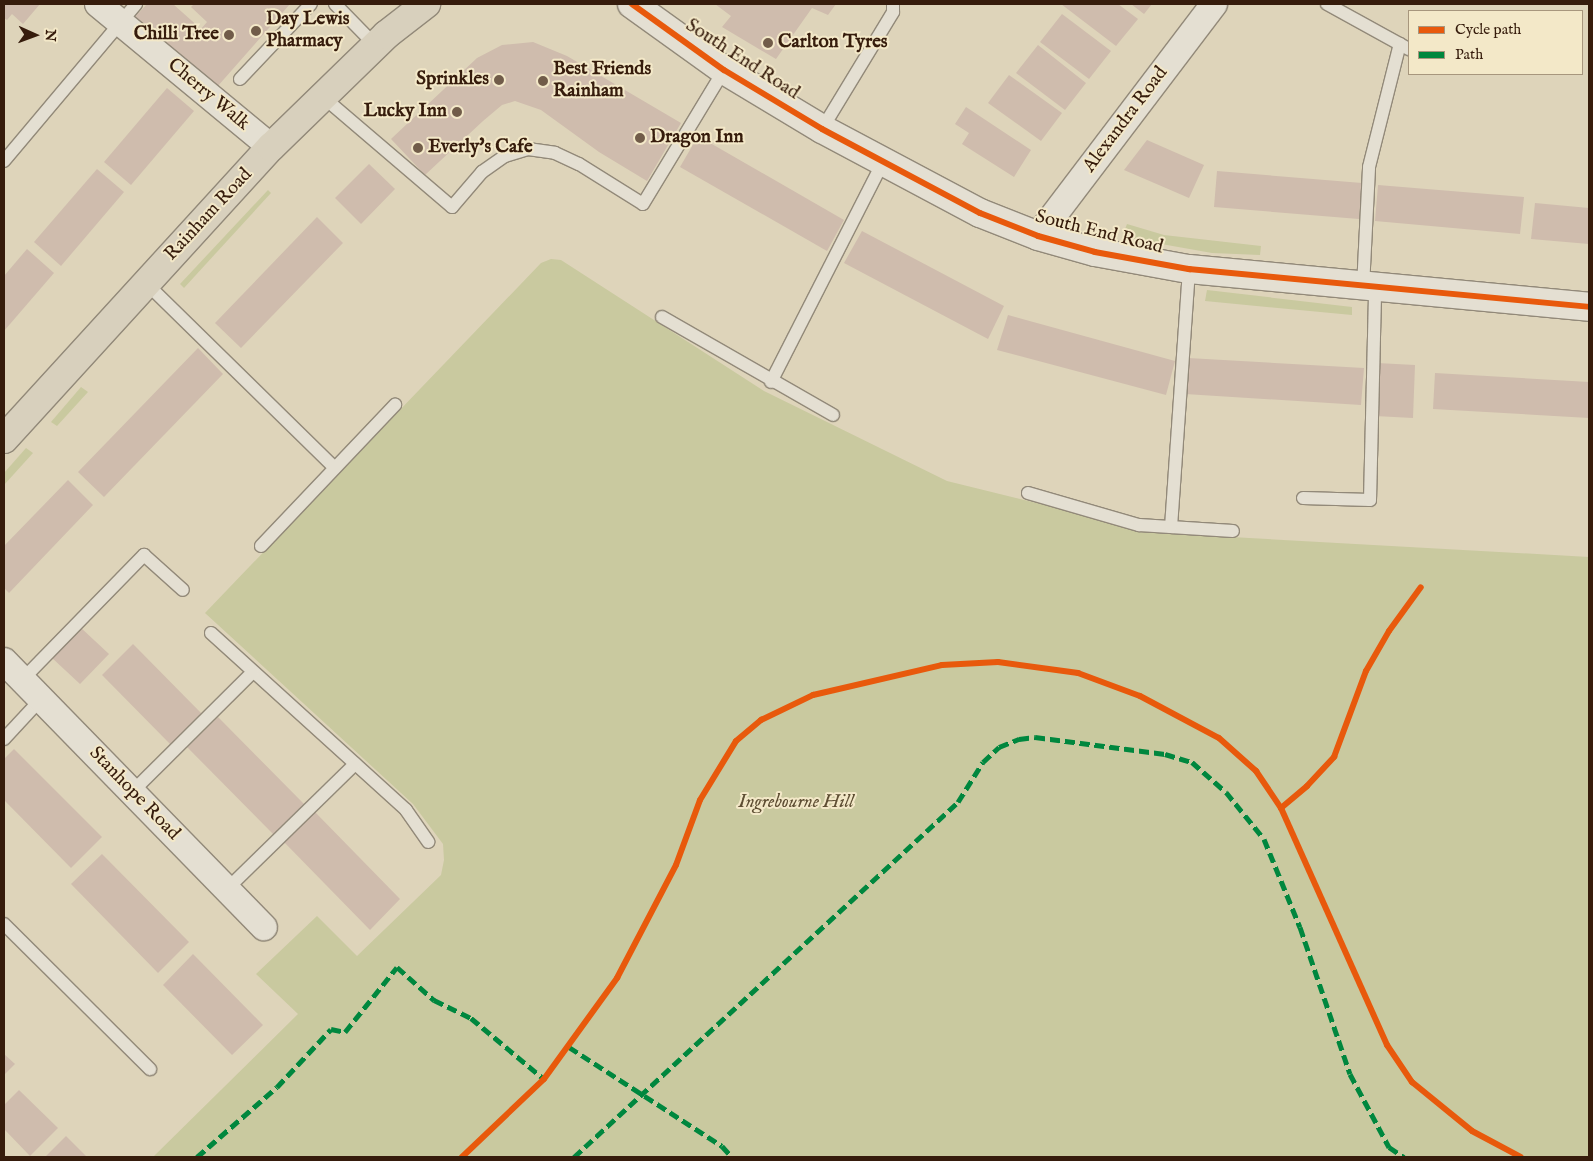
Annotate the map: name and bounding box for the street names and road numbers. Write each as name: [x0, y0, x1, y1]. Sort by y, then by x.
street label: South End Road: [681, 15, 803, 105]
street label: Cherry Walk: [162, 54, 254, 136]
street label: Alexandra Road: [1079, 63, 1173, 177]
street label: Rainham Road: [160, 164, 258, 266]
street label: South End Road: [1033, 206, 1165, 260]
street label: Stanhope Road: [84, 743, 184, 845]

